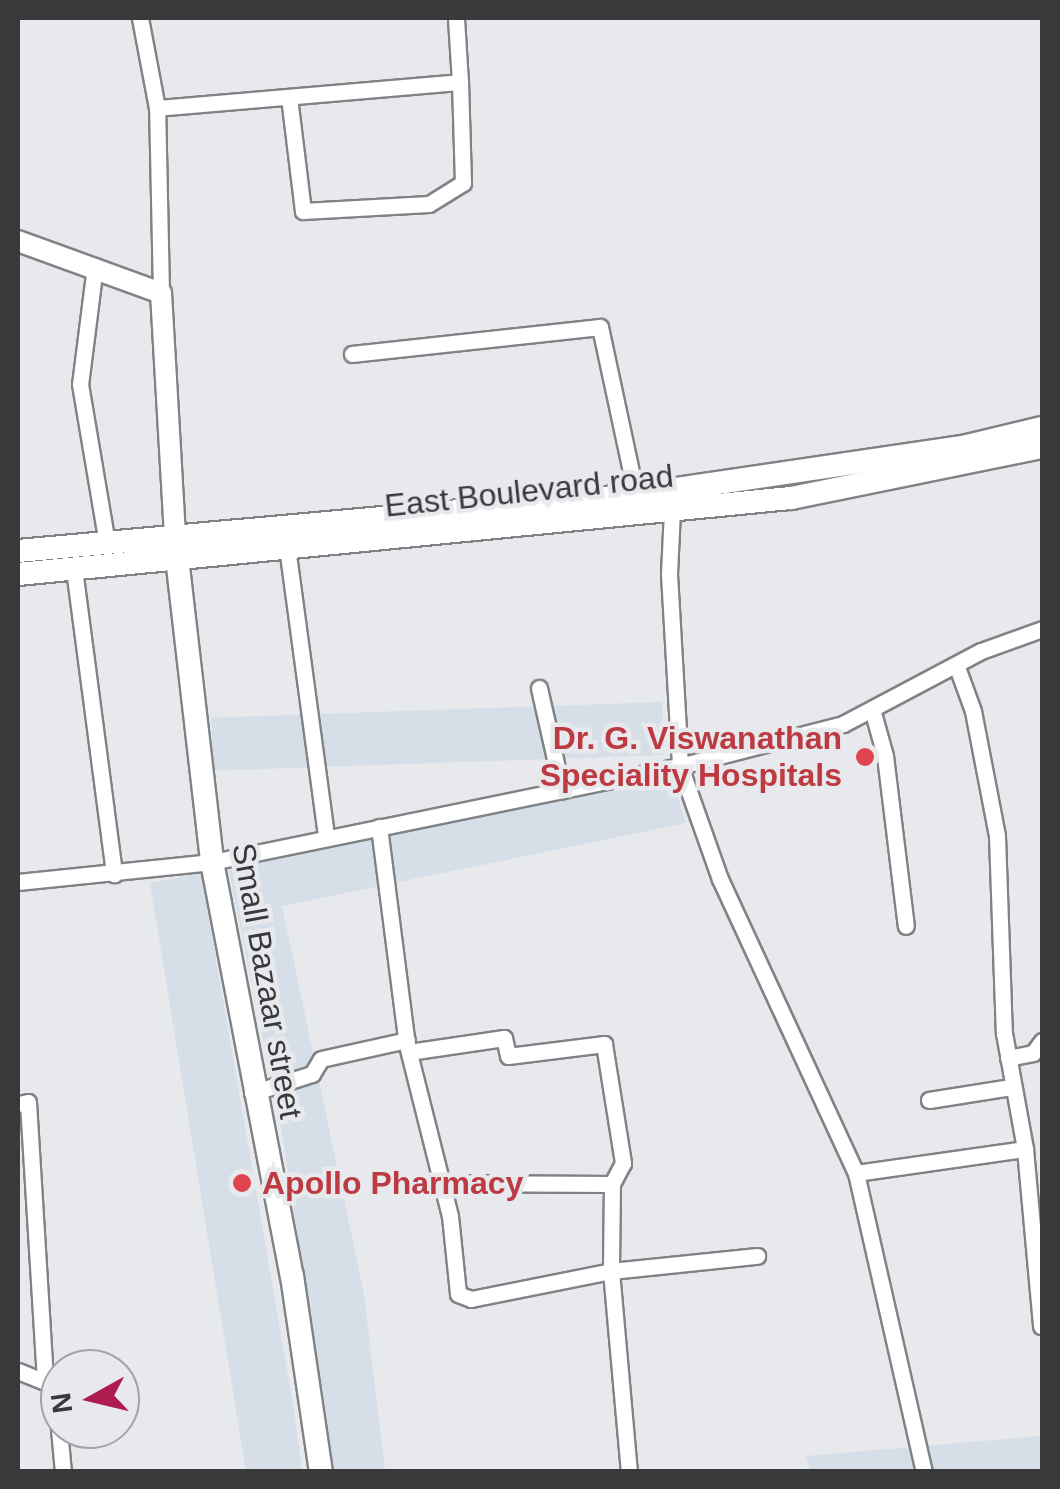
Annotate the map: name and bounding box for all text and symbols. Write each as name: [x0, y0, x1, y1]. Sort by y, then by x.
street label: East Boulevard road: [383, 457, 675, 525]
place label: Dr. G. Viswanathan Speciality Hospitals: [540, 720, 842, 795]
marker: Dr. G. Viswanathan Speciality Hospitals: [852, 744, 878, 770]
street label: Small Bazaar street: [224, 840, 310, 1122]
place label: Apollo Pharmacy: [262, 1164, 523, 1202]
marker: Apollo Pharmacy: [231, 1172, 253, 1194]
north arrow: [40, 1349, 140, 1449]
text: N: [45, 1391, 79, 1415]

